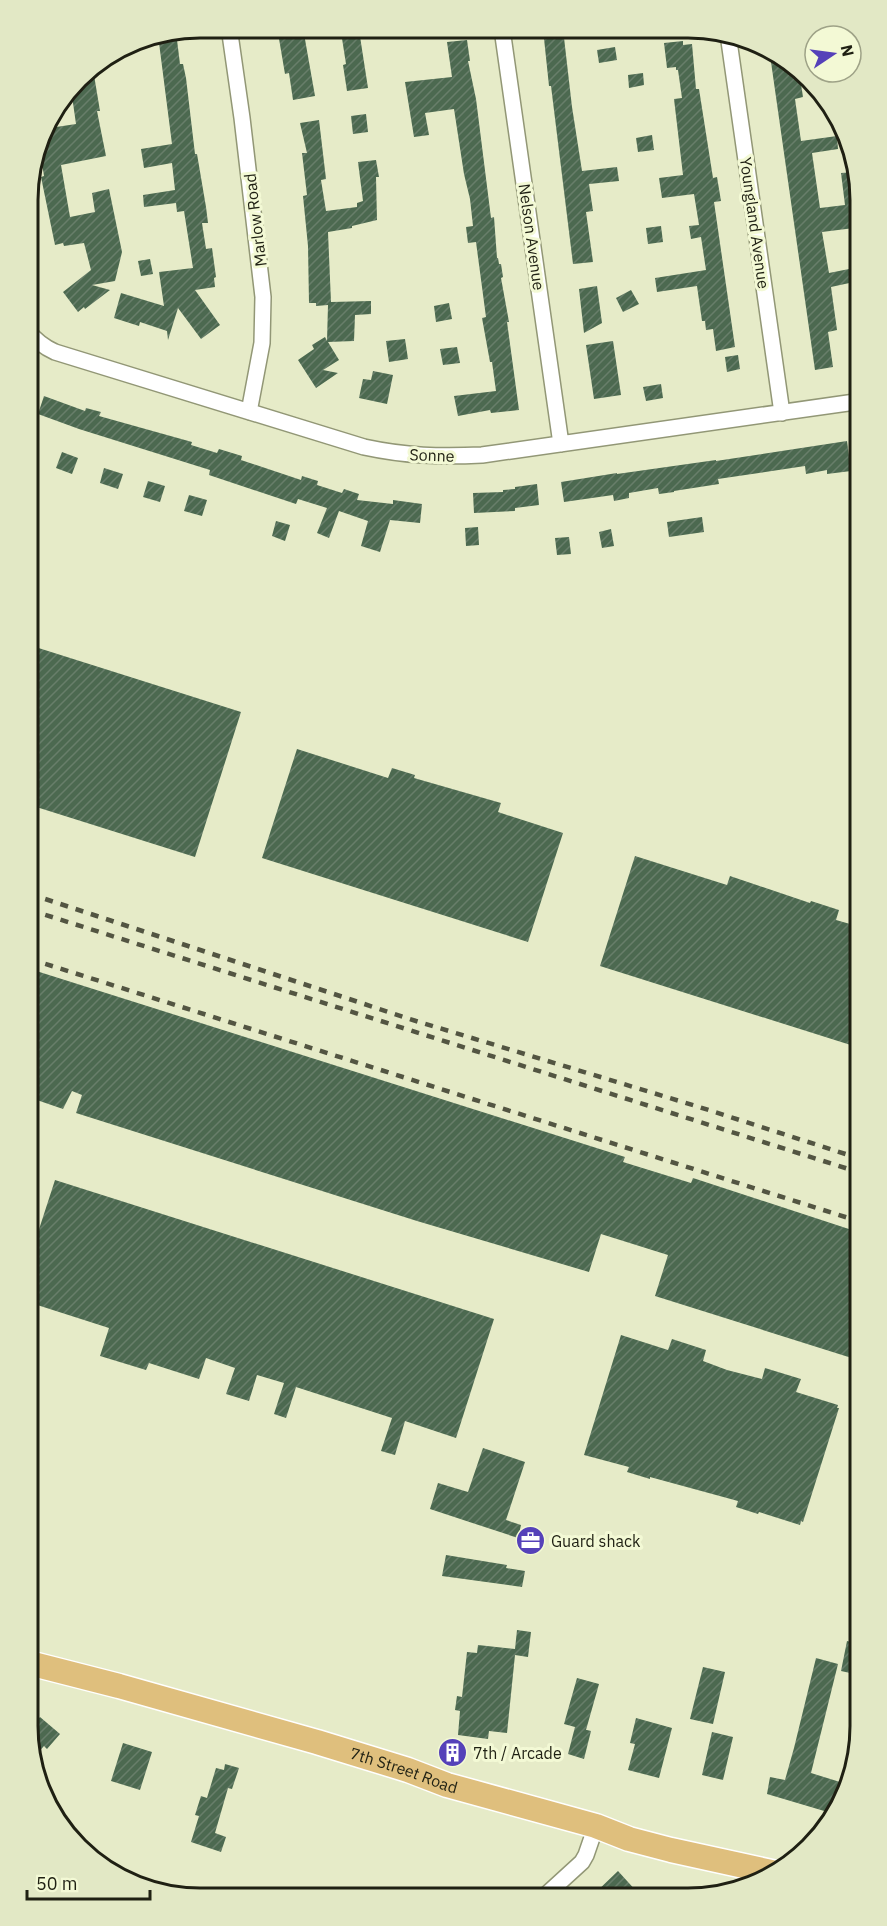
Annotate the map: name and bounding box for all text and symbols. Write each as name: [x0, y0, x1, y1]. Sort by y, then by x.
north arrow: [803, 24, 863, 84]
text: N: [837, 43, 859, 59]
street label: Youngland Avenue: [736, 156, 774, 290]
street label: Marlow Road: [239, 172, 271, 268]
street label: Nelson Avenue: [515, 182, 549, 292]
street label: Sonne: [409, 444, 455, 466]
office icon: Guard shack: [514, 1525, 546, 1557]
place label: Guard shack: [551, 1531, 641, 1551]
building icon: 7th / Arcade: [436, 1737, 468, 1769]
street label: 7th Street Road: [348, 1743, 460, 1798]
place label: 7th / Arcade: [473, 1743, 562, 1763]
scale bar: [27, 1863, 150, 1901]
text: 50 m: [36, 1872, 78, 1895]

